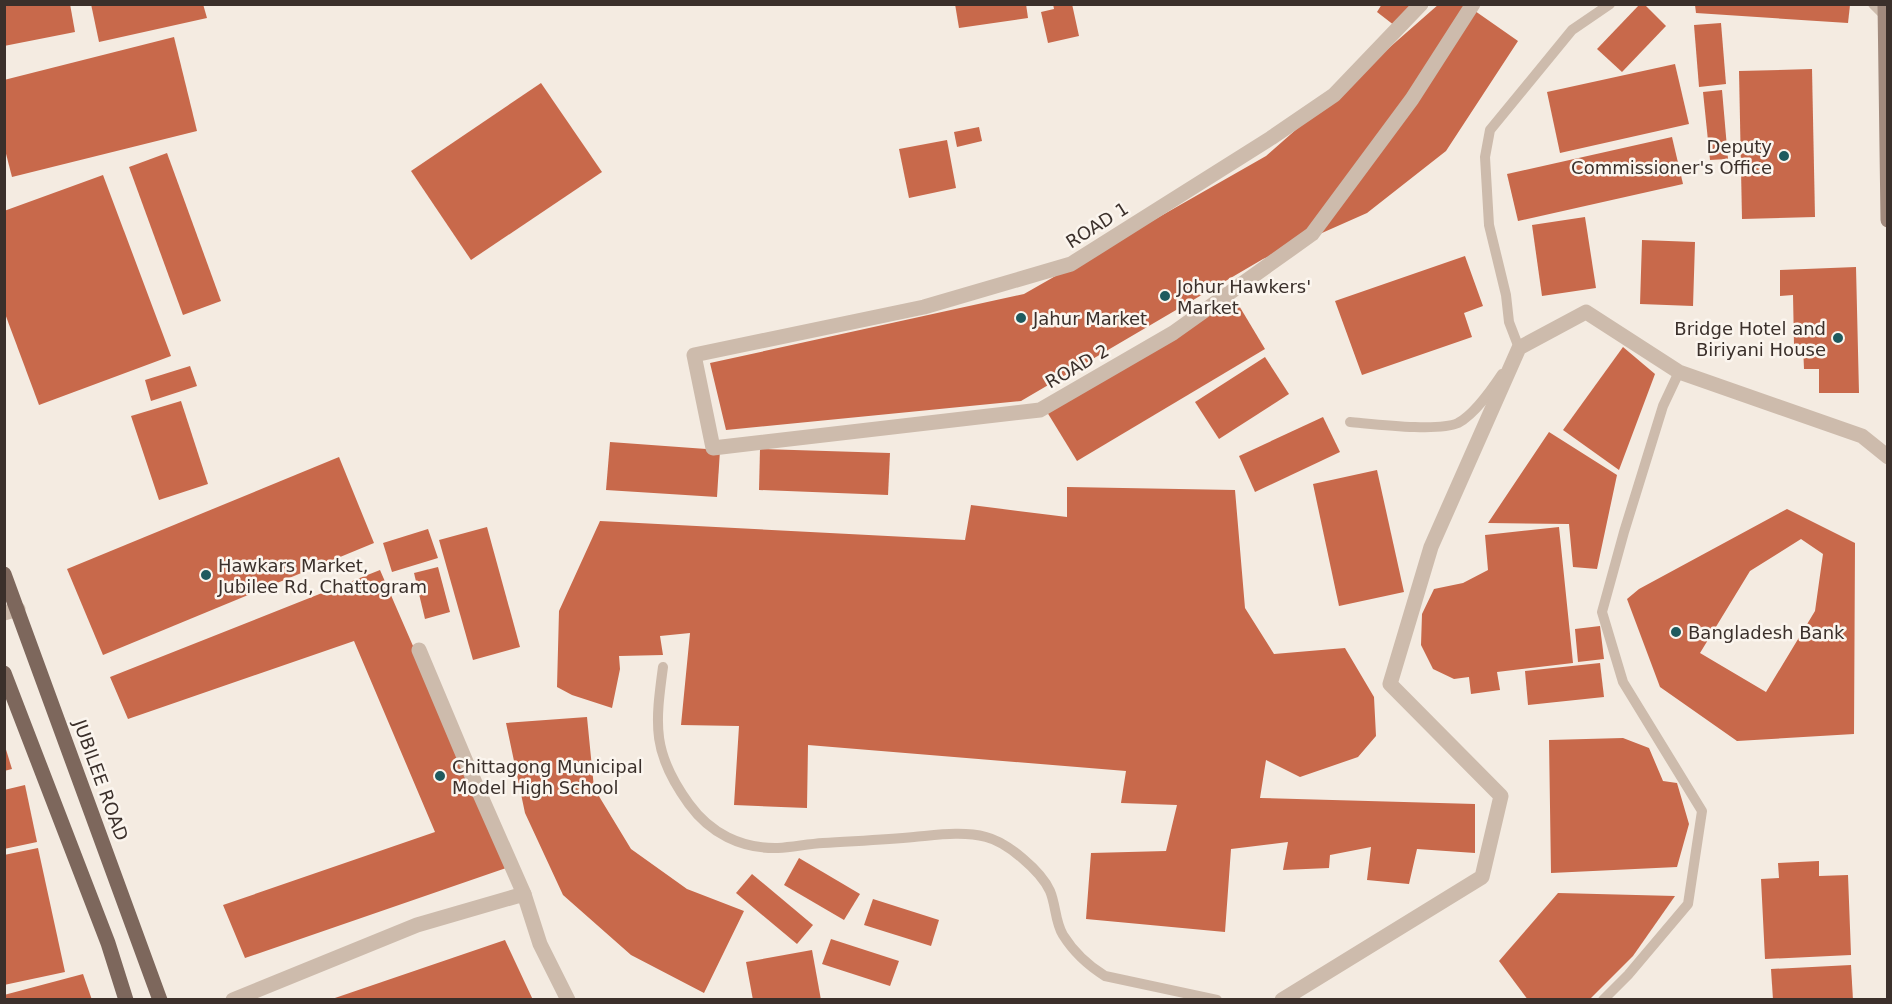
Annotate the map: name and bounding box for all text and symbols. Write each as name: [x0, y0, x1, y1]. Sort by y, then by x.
place label: Deputy Commissioner's Office: [1571, 136, 1772, 178]
marker: Deputy Commissioner's Office: [1777, 149, 1791, 163]
street label: ROAD 1: [1062, 198, 1132, 252]
place label: Johur Hawkers' Market: [1176, 276, 1311, 318]
marker: Johur Hawkers' Market: [1158, 289, 1172, 303]
place label: Jahur Market: [1032, 308, 1147, 329]
marker: Jahur Market: [1014, 311, 1028, 325]
place label: Bridge Hotel and Biriyani House: [1674, 318, 1826, 360]
marker: Bridge Hotel and Biriyani House: [1831, 331, 1845, 345]
street label: ROAD 2: [1042, 339, 1112, 393]
place label: Hawkars Market, Jubilee Rd, Chattogram: [217, 555, 427, 597]
marker: Hawkars Market, Jubilee Rd, Chattogram: [199, 568, 213, 582]
place label: Bangladesh Bank: [1688, 622, 1845, 643]
marker: Bangladesh Bank: [1669, 625, 1683, 639]
street label: JUBILEE ROAD: [69, 716, 133, 843]
place label: Chittagong Municipal Model High School: [452, 756, 643, 798]
marker: Chittagong Municipal Model High School: [433, 769, 447, 783]

